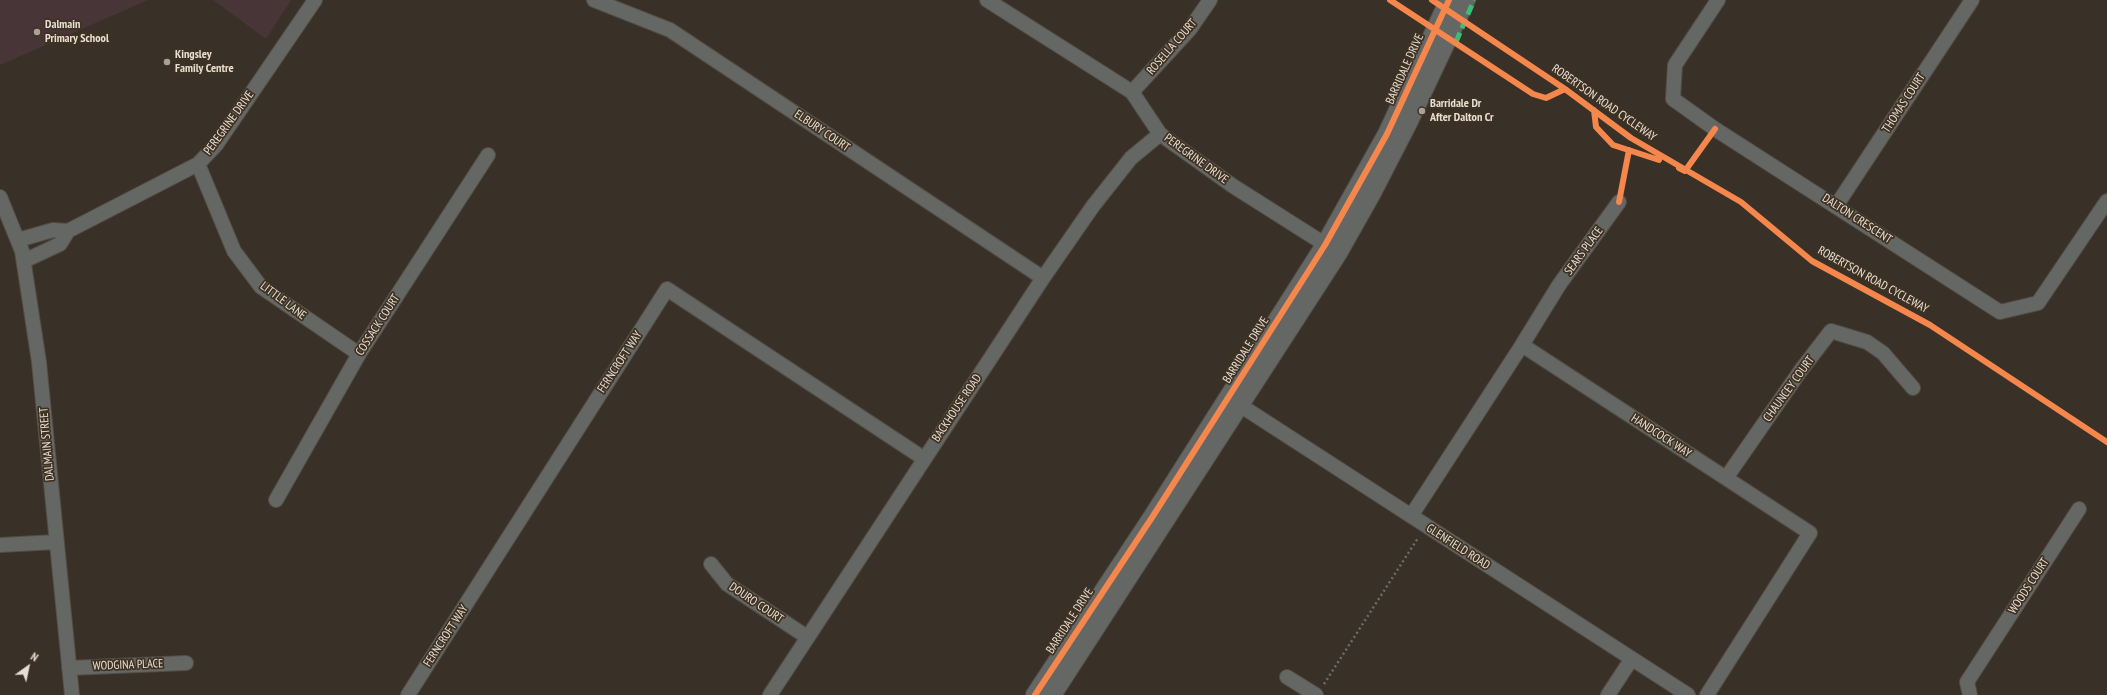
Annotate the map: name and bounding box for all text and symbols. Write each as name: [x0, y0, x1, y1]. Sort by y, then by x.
street label: ROSELLA COURT: [1144, 16, 1200, 78]
place label: Dalmain Primary School: [45, 18, 109, 46]
marker: Dalmain Primary School: [32, 27, 42, 37]
street label: BARRIDALE DRIVE: [1383, 32, 1427, 106]
place label: Kingsley Family Centre: [175, 48, 234, 76]
marker: Kingsley Family Centre: [162, 57, 172, 67]
street label: ROBERTSON ROAD CYCLEWAY: [1549, 61, 1659, 145]
street label: THOMAS COURT: [1879, 71, 1929, 135]
street label: PEREGRINE DRIVE: [201, 88, 257, 158]
place label: Barridale Dr After Dalton Cr: [1430, 97, 1494, 125]
marker: Barridale Dr After Dalton Cr: [1417, 106, 1427, 116]
street label: ELBURY COURT: [791, 107, 853, 155]
street label: PEREGRINE DRIVE: [1161, 131, 1231, 187]
street label: DALTON CRESCENT: [1820, 191, 1894, 247]
street label: SEARS PLACE: [1562, 224, 1606, 278]
street label: ROBERTSON ROAD CYCLEWAY: [1815, 244, 1931, 316]
street label: LITTLE LANE: [257, 279, 309, 323]
street label: COSSACK COURT: [353, 292, 403, 358]
street label: BARRIDALE DRIVE: [1220, 314, 1272, 386]
street label: FERNCROFT WAY: [595, 328, 645, 396]
street label: CHAUNCEY COURT: [1760, 353, 1818, 425]
street label: BACKHOUSE ROAD: [929, 372, 985, 444]
street label: DALMAIN STREET: [37, 407, 57, 481]
street label: HANDCOCK WAY: [1628, 411, 1694, 461]
street label: GLENFIELD ROAD: [1423, 521, 1493, 573]
street label: WOODS COURT: [2006, 555, 2052, 617]
street label: DOURO COURT: [726, 580, 786, 626]
street label: BARRIDALE DRIVE: [1043, 585, 1097, 657]
street label: FERNCROFT WAY: [421, 602, 471, 670]
north arrow: [8, 647, 48, 687]
text: N: [28, 649, 41, 664]
street label: WODGINA PLACE: [92, 657, 164, 673]

